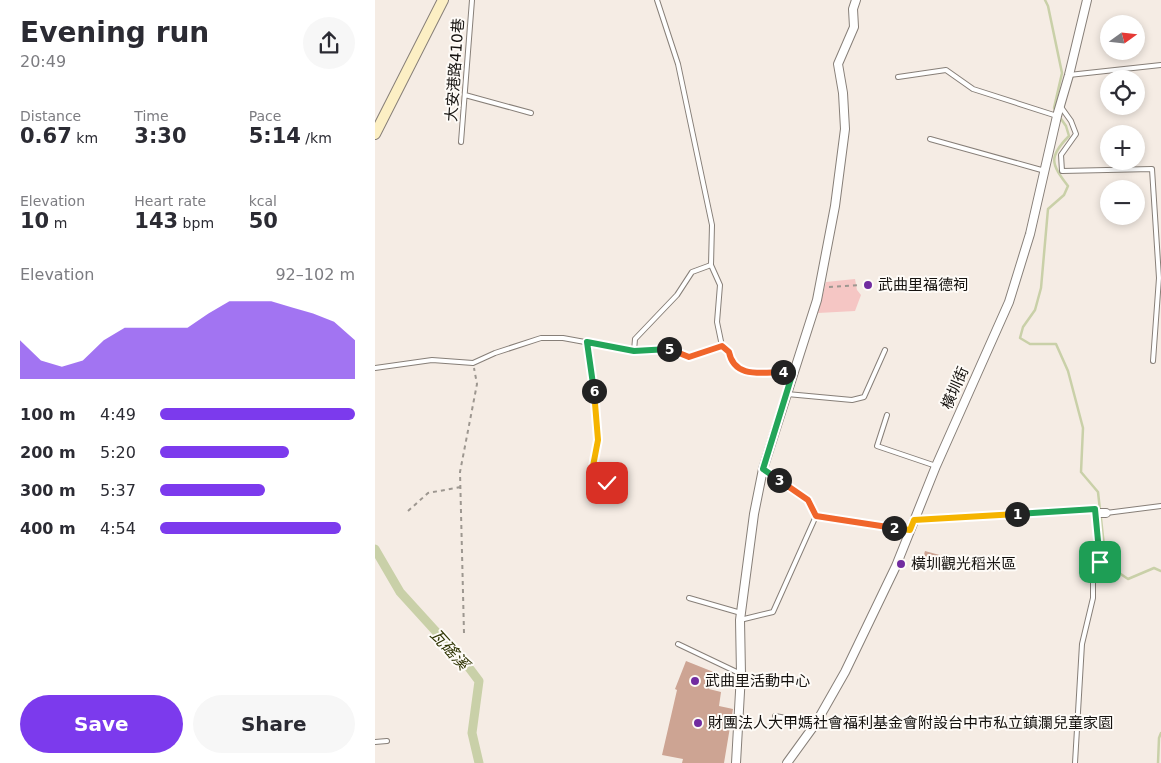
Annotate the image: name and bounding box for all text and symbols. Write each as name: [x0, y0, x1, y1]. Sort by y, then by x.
north arrow: [1100, 15, 1145, 60]
map controls: [1100, 15, 1145, 225]
text: Evening run: [20, 16, 209, 49]
button: share: [303, 17, 355, 69]
street label: 大安港路410巷: [442, 18, 468, 122]
text: 20:49: [20, 52, 66, 71]
button: locate: [1100, 70, 1145, 115]
text: Distance: [20, 108, 81, 124]
text: Time: [134, 108, 169, 124]
text: Pace: [249, 108, 281, 124]
text: 0.67: [20, 124, 72, 148]
text: 3:30: [134, 124, 187, 148]
text: 5:14: [249, 124, 301, 148]
button: +: [1100, 125, 1145, 170]
text: km: [72, 130, 98, 146]
text: /km: [301, 130, 332, 146]
button: −: [1100, 180, 1145, 225]
text: Elevation: [20, 193, 85, 209]
text: Heart rate: [134, 193, 206, 209]
text: kcal: [249, 193, 277, 209]
text: 10: [20, 209, 49, 233]
text: 143: [134, 209, 178, 233]
text: 50: [249, 209, 278, 233]
text: m: [49, 215, 67, 231]
text: bpm: [178, 215, 214, 231]
text: Elevation: [20, 265, 94, 284]
text: 92–102 m: [275, 265, 355, 284]
place label: 武曲里福德祠: [878, 276, 968, 294]
marker: 武曲里福德祠: [862, 279, 874, 291]
pin: 5: [657, 336, 681, 362]
text: 5: [665, 341, 674, 357]
pin: 4: [771, 360, 795, 384]
text: 4: [779, 364, 788, 380]
street label: 橫圳街: [938, 364, 972, 412]
pin: 6: [581, 378, 607, 404]
text: 6: [590, 383, 599, 399]
text: 100 m: [20, 405, 76, 424]
text: 4:49: [100, 405, 136, 424]
text: 200 m: [20, 443, 76, 462]
text: 5:20: [100, 443, 136, 462]
pin: [586, 462, 628, 504]
pin: 3: [767, 468, 791, 492]
icon: check: [593, 469, 621, 497]
text: 3: [775, 472, 784, 488]
text: 300 m: [20, 481, 76, 500]
text: 5:37: [100, 481, 136, 500]
pin: 1: [1005, 502, 1029, 526]
text: 1: [1013, 506, 1022, 522]
pin: 2: [881, 516, 907, 540]
text: 400 m: [20, 519, 76, 538]
text: 4:54: [100, 519, 136, 538]
text: 2: [890, 520, 899, 536]
pin: [1079, 541, 1121, 583]
icon: arrive: [1086, 548, 1114, 576]
place label: 橫圳觀光稻米區: [911, 555, 1016, 573]
marker: 橫圳觀光稻米區: [895, 558, 907, 570]
water label: 瓦磘溪: [427, 625, 474, 675]
place label: 武曲里活動中心: [705, 672, 810, 690]
marker: 武曲里活動中心: [689, 675, 701, 687]
button: Save: [20, 695, 183, 753]
button: Share: [193, 695, 355, 753]
place label: 財團法人大甲媽社會福利基金會附設台中市私立鎮瀾兒童家園: [708, 714, 1113, 732]
marker: 財團法人大甲媽社會福利基金會附設台中市私立鎮瀾兒童家園: [692, 717, 704, 729]

